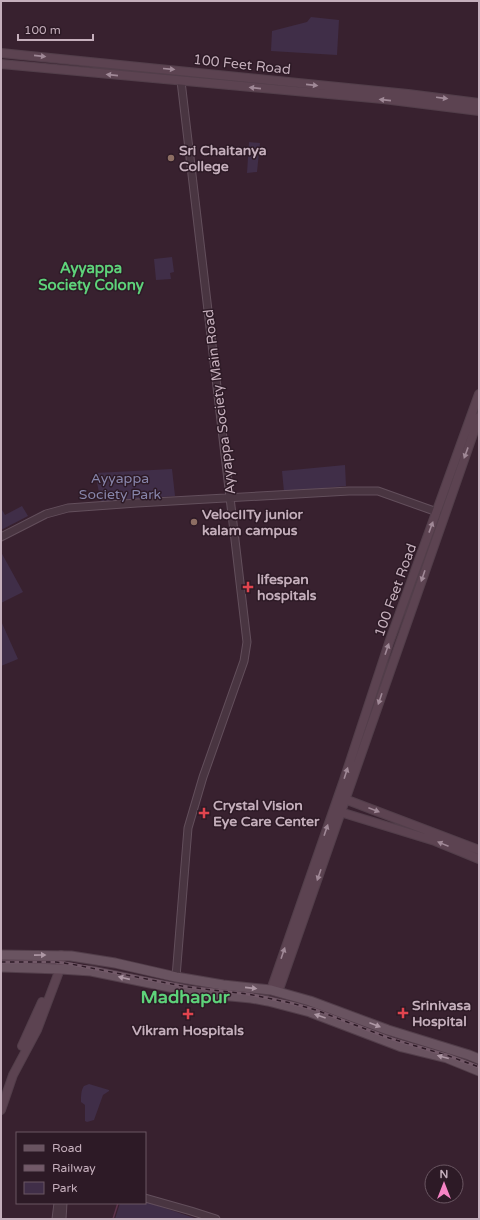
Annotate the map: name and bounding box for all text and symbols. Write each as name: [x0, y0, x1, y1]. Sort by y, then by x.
scale bar: [18, 16, 93, 42]
text: 100 m: [24, 23, 61, 37]
street label: 100 Feet Road: [192, 51, 292, 78]
one-way arrow: [34, 53, 46, 60]
one-way arrow: [163, 66, 175, 73]
one-way arrow: [106, 72, 118, 78]
one-way arrow: [306, 82, 318, 88]
one-way arrow: [249, 85, 261, 92]
one-way arrow: [436, 95, 448, 101]
one-way arrow: [379, 97, 391, 103]
place label: Sri Chaitanya College: [179, 142, 267, 175]
marker: Sri Chaitanya College: [166, 153, 176, 163]
district label: Ayyappa Society Colony: [38, 259, 144, 295]
street label: Ayyappa Society Main Road: [200, 308, 239, 496]
one-way arrow: [462, 448, 468, 460]
park label: Ayyappa Society Park: [79, 470, 162, 503]
place label: VelocIITy junior kalam campus: [202, 506, 304, 539]
marker: VelocIITy junior kalam campus: [189, 517, 199, 527]
one-way arrow: [429, 521, 435, 533]
street label: 100 Feet Road: [371, 541, 420, 639]
one-way arrow: [420, 570, 426, 582]
place label: lifespan hospitals: [257, 571, 317, 604]
marker: lifespan hospitals: [242, 581, 254, 593]
one-way arrow: [384, 643, 390, 655]
one-way arrow: [377, 693, 383, 705]
one-way arrow: [343, 766, 349, 778]
place label: Crystal Vision Eye Care Center: [213, 797, 320, 830]
marker: Crystal Vision Eye Care Center: [198, 807, 210, 819]
one-way arrow: [369, 808, 381, 814]
one-way arrow: [323, 824, 329, 836]
one-way arrow: [436, 841, 448, 847]
one-way arrow: [316, 870, 322, 882]
one-way arrow: [281, 947, 287, 959]
one-way arrow: [34, 952, 47, 958]
one-way arrow: [118, 974, 130, 980]
one-way arrow: [245, 985, 257, 991]
district label: Madhapur: [140, 986, 231, 1008]
place label: Srinivasa Hospital: [412, 997, 471, 1030]
marker: Srinivasa Hospital: [397, 1007, 409, 1019]
marker: Vikram Hospitals: [182, 1008, 194, 1020]
one-way arrow: [313, 1012, 325, 1018]
place label: Vikram Hospitals: [132, 1022, 244, 1039]
one-way arrow: [369, 1023, 381, 1029]
one-way arrow: [436, 1054, 448, 1060]
legend: [16, 1132, 146, 1204]
text: Road: [52, 1141, 82, 1155]
text: Railway: [52, 1161, 96, 1175]
north arrow: [424, 1164, 464, 1204]
text: N: [440, 1168, 448, 1181]
text: Park: [52, 1181, 78, 1195]

